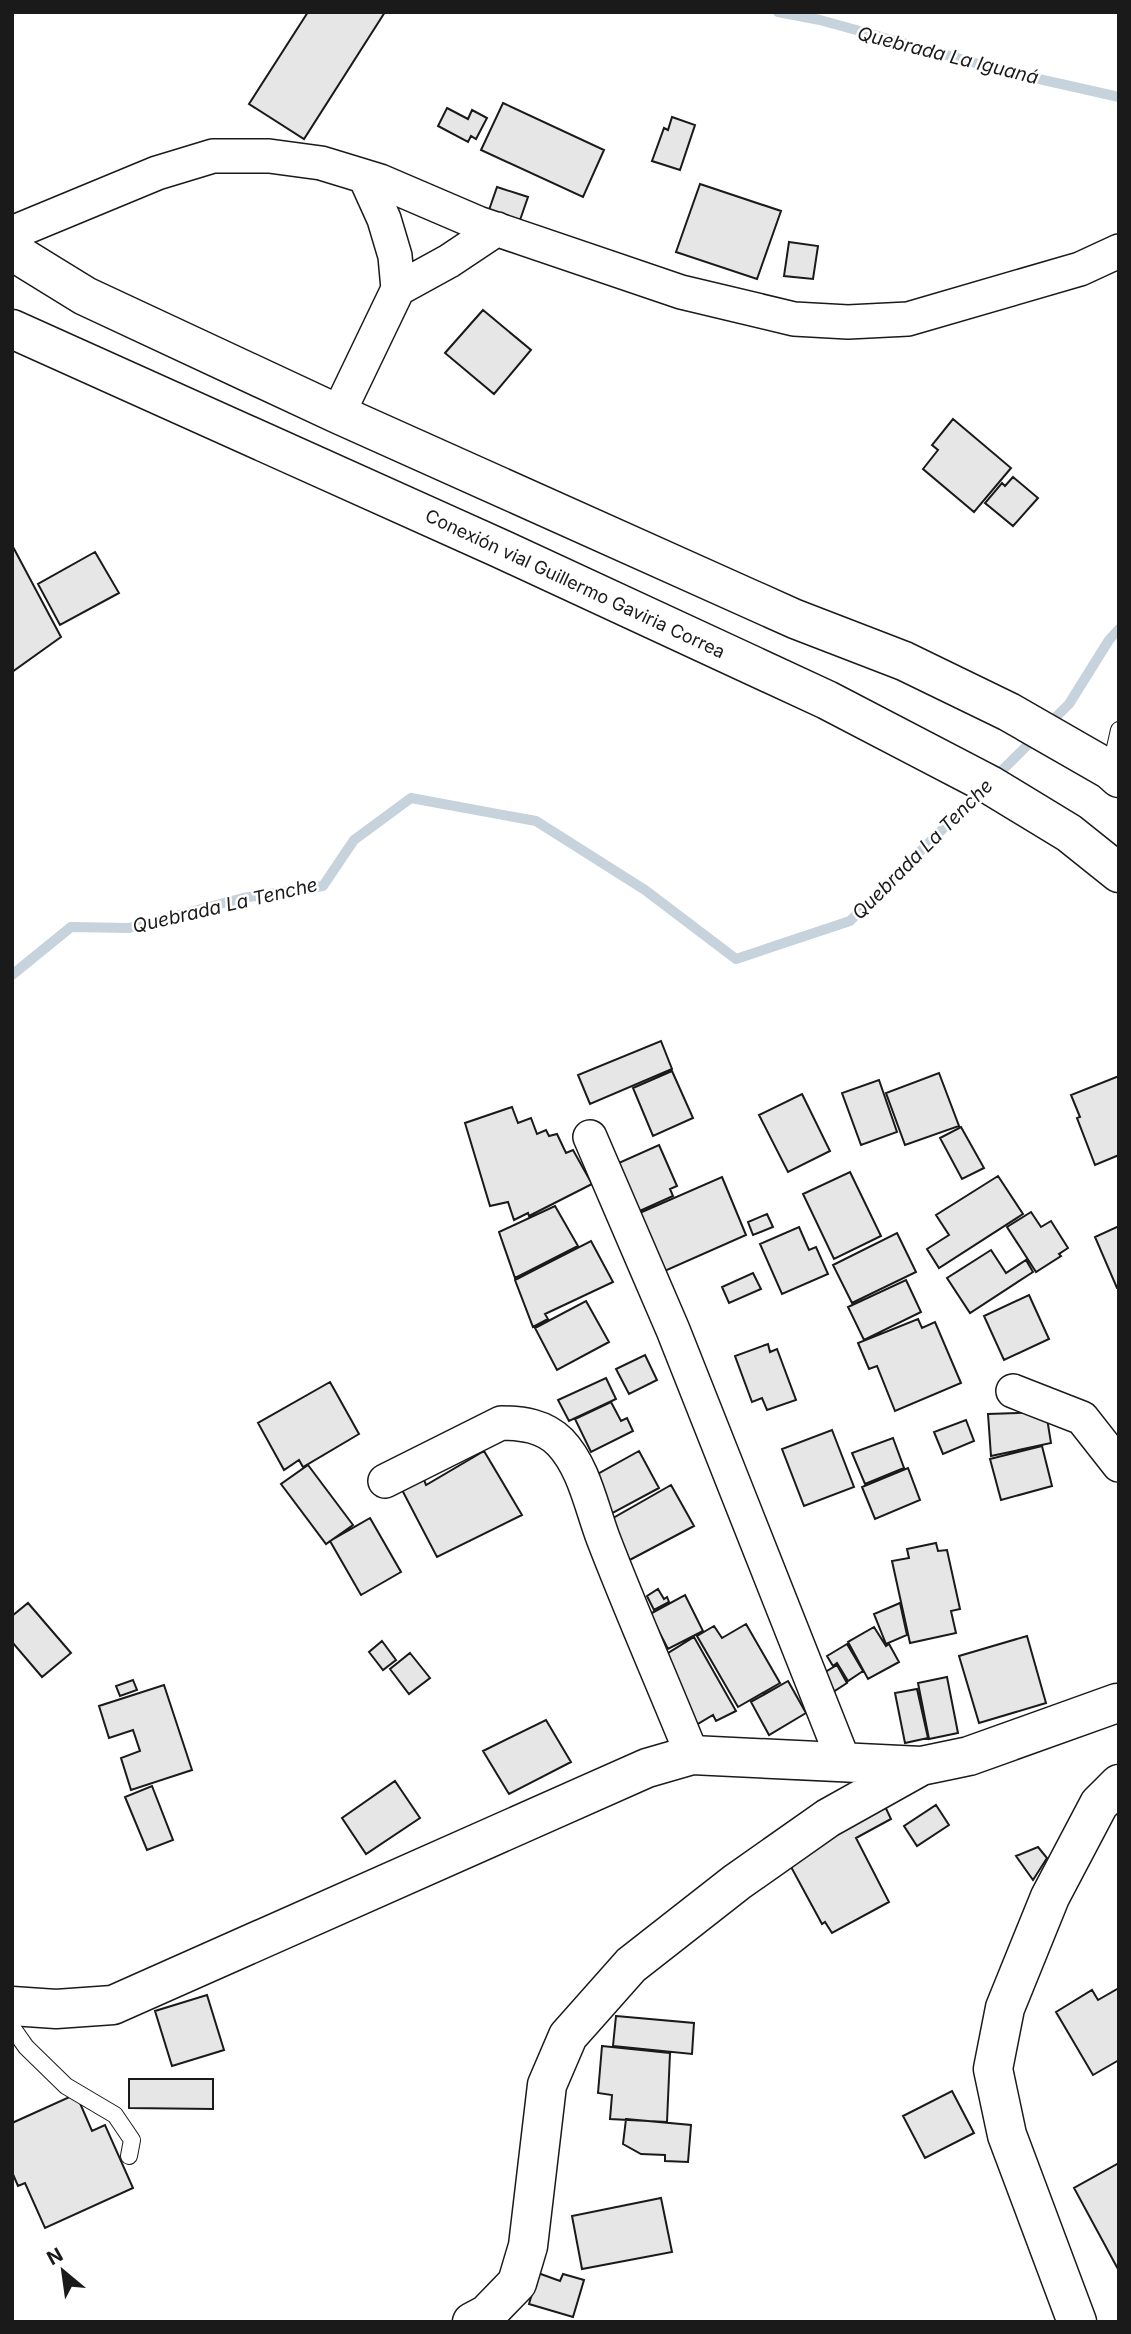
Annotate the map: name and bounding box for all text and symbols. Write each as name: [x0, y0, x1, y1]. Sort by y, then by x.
water label: Quebrada La Iguaná: [855, 22, 1041, 89]
street label: Conexión vial Guillermo Gaviria Correa: [422, 505, 728, 662]
water label: Quebrada La Tenche: [847, 774, 997, 924]
water label: Quebrada La Tenche: [130, 873, 320, 938]
north arrow: [28, 2236, 98, 2306]
text: N: [43, 2243, 67, 2270]

